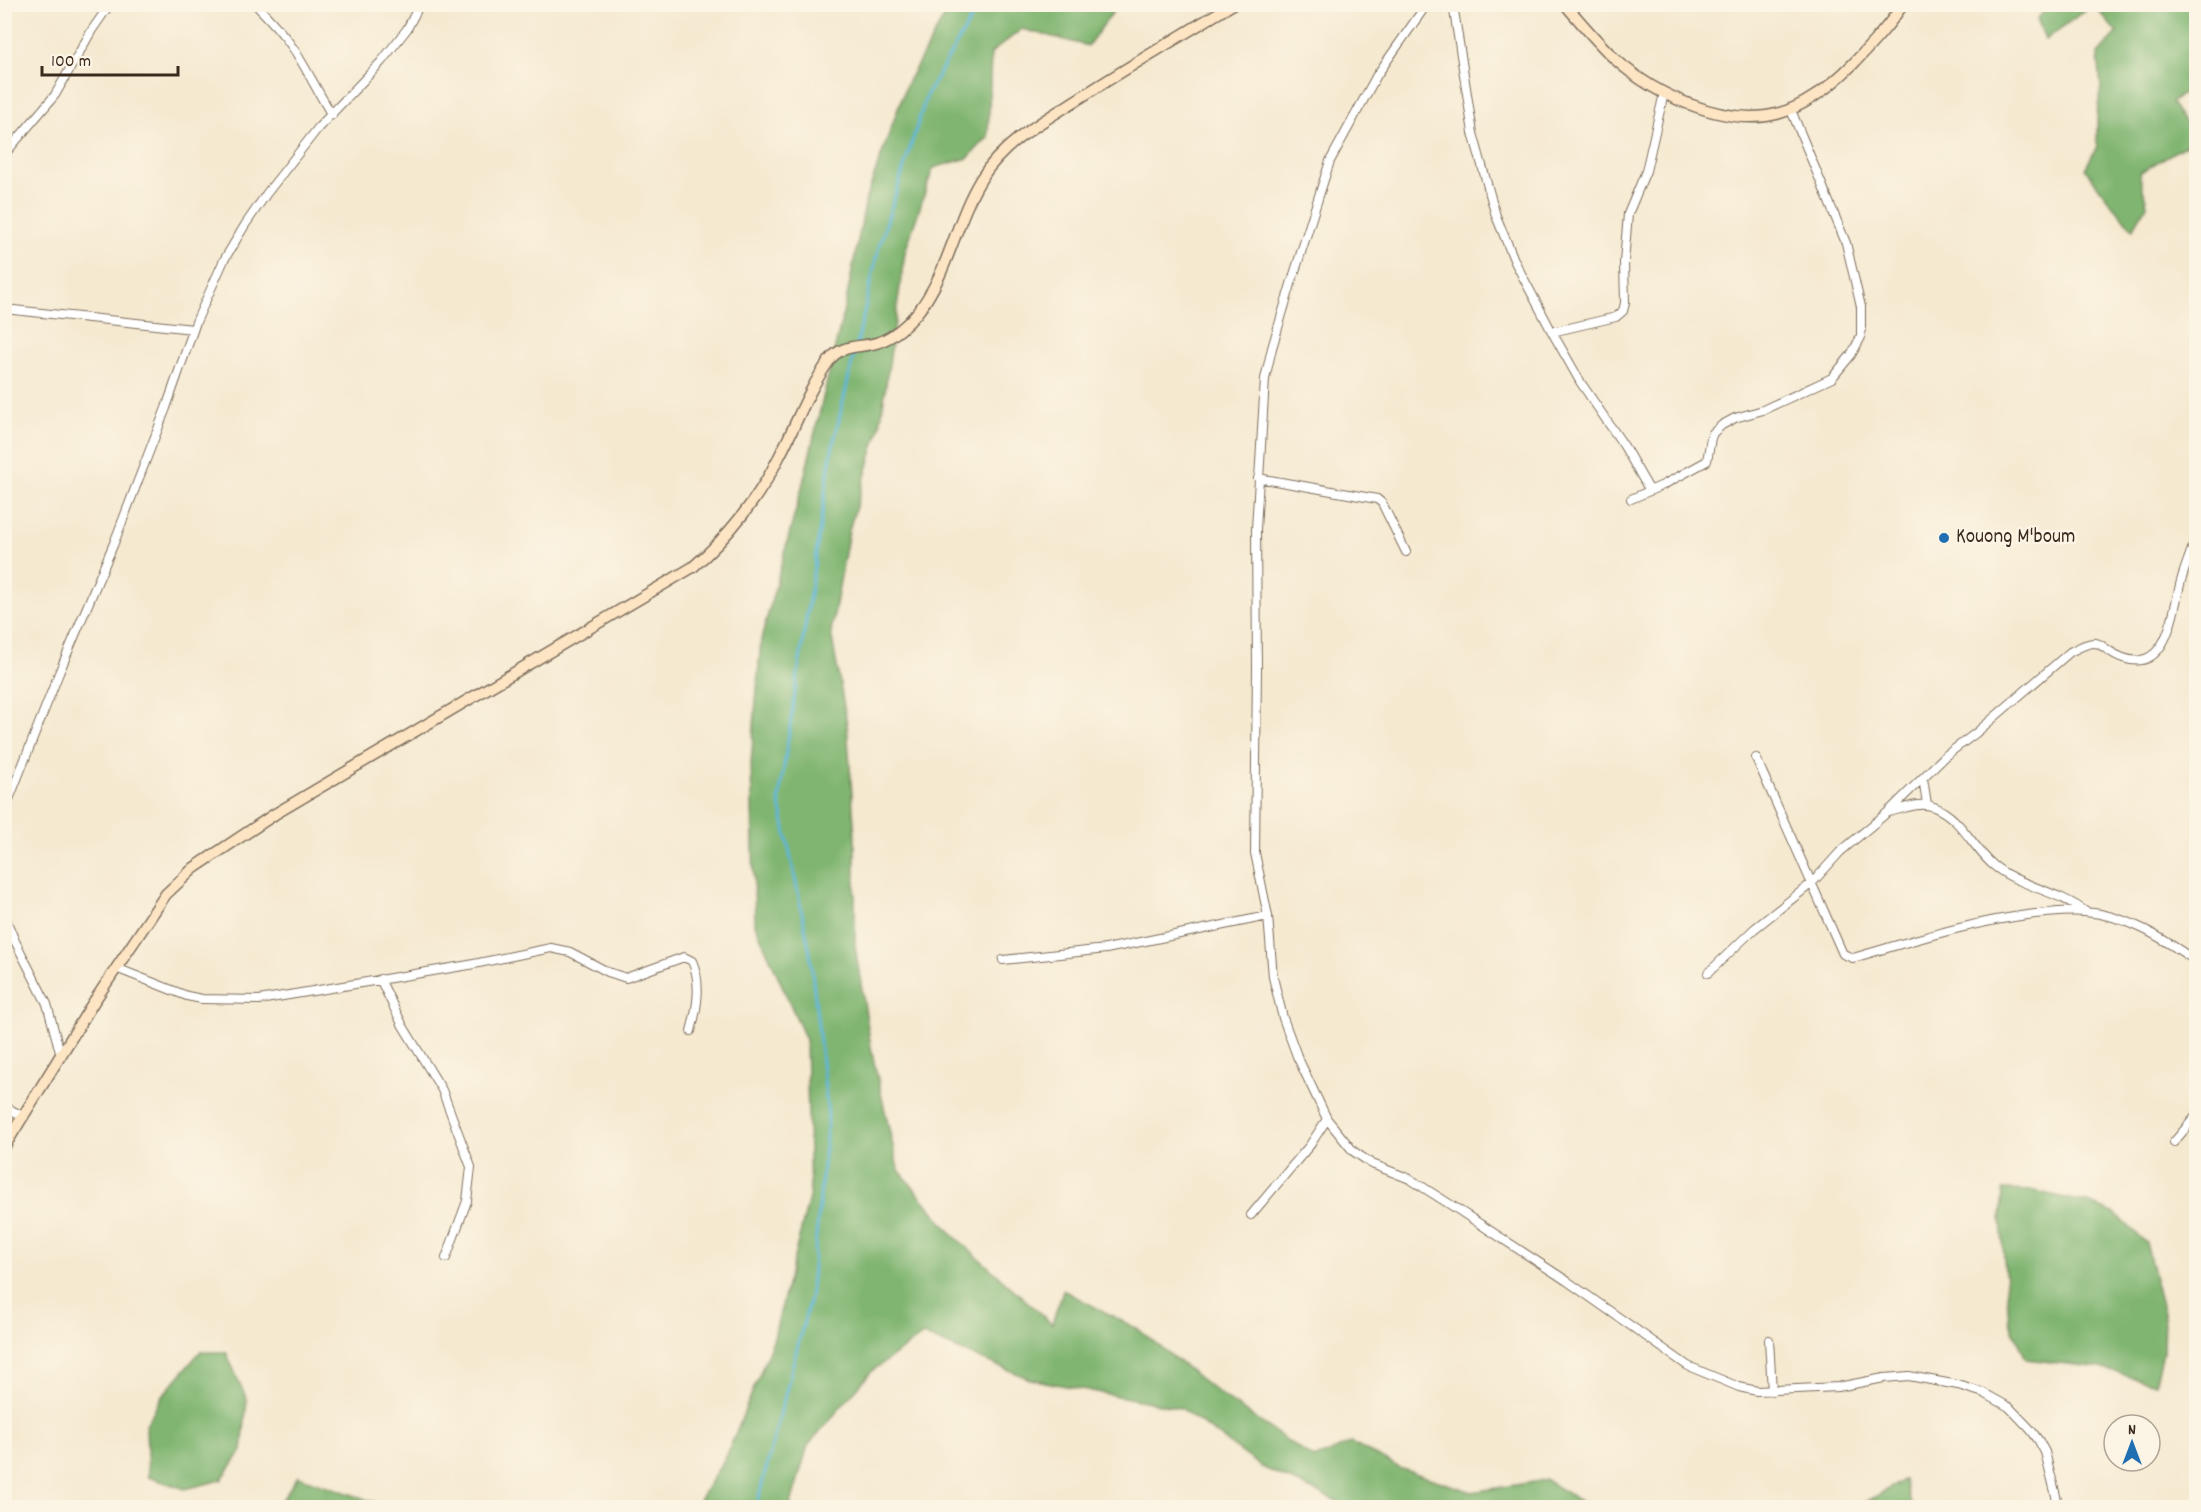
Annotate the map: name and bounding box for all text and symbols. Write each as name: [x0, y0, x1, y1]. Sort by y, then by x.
scale bar: [42, 39, 178, 77]
text: 100 m: [51, 50, 91, 75]
place label: Kouong M'boum: [1956, 523, 2076, 553]
marker: Kouong M'boum: [1937, 531, 1951, 545]
north arrow: [2102, 1413, 2162, 1473]
text: N: [2128, 1419, 2136, 1442]

